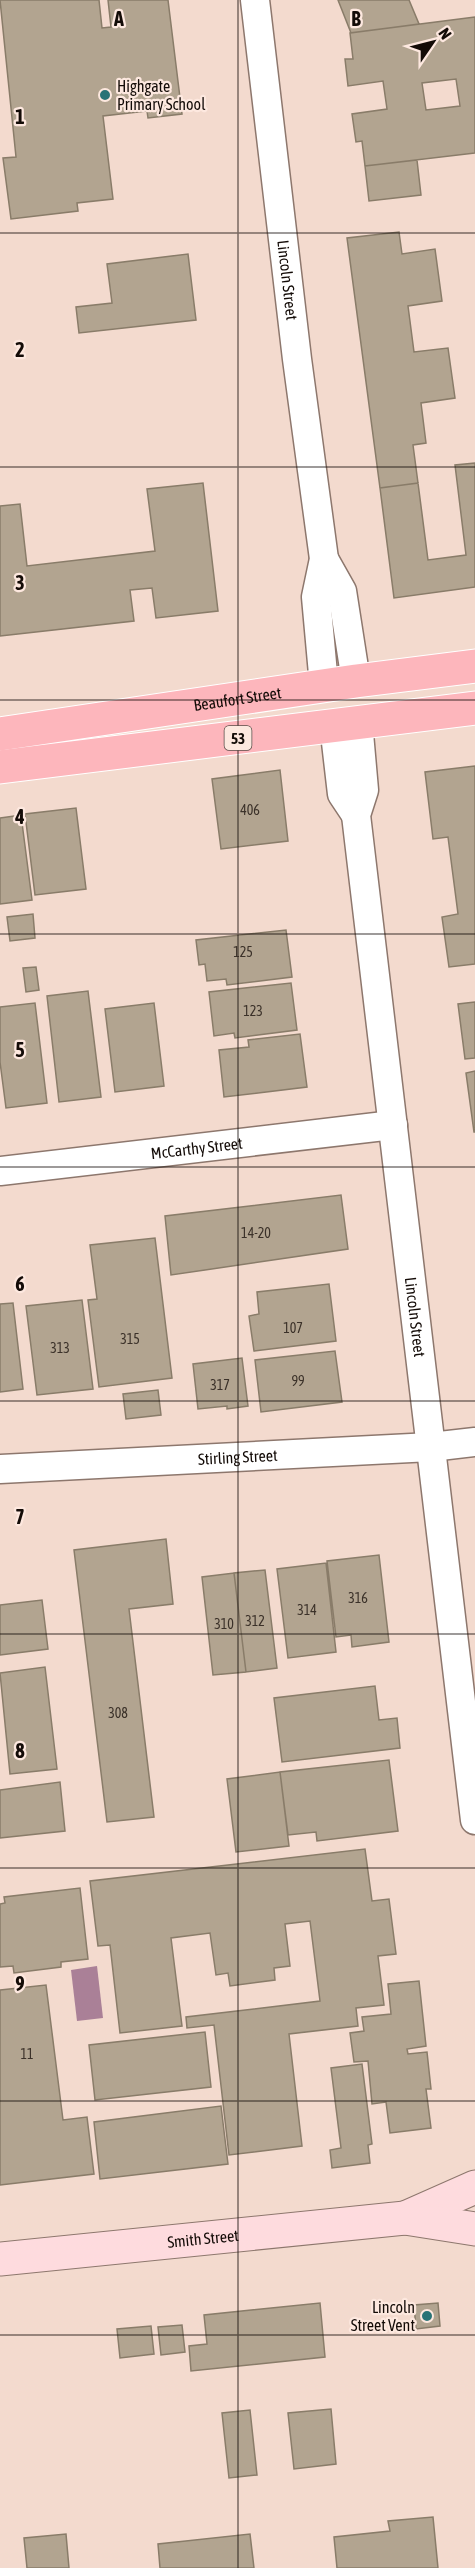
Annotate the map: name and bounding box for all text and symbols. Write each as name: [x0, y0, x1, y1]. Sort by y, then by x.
text: A: [113, 7, 124, 30]
text: B: [351, 7, 361, 30]
north arrow: [403, 12, 463, 72]
text: N: [435, 24, 455, 42]
place label: Highgate Primary School: [117, 77, 206, 114]
marker: Highgate Primary School: [98, 88, 112, 102]
text: 1: [15, 105, 25, 128]
street label: Lincoln Street: [274, 239, 301, 321]
text: 2: [15, 338, 25, 361]
text: 3: [15, 571, 25, 594]
street label: Beaufort Street: [192, 683, 283, 714]
road number: 53: [224, 726, 252, 750]
house number: 406: [240, 802, 260, 818]
text: 4: [14, 805, 25, 828]
house number: 125: [233, 944, 253, 960]
house number: 123: [243, 1003, 263, 1019]
text: 5: [15, 1038, 25, 1061]
street label: McCarthy Street: [150, 1134, 244, 1162]
house number: 14-20: [241, 1225, 271, 1241]
text: 6: [15, 1272, 25, 1295]
street label: Lincoln Street: [402, 1276, 429, 1358]
house number: 107: [283, 1320, 303, 1336]
house number: 315: [120, 1331, 140, 1347]
house number: 313: [50, 1340, 70, 1356]
house number: 99: [291, 1373, 305, 1389]
house number: 317: [210, 1377, 230, 1393]
street label: Stirling Street: [197, 1446, 278, 1468]
text: 7: [15, 1505, 25, 1528]
house number: 316: [348, 1590, 368, 1606]
house number: 314: [297, 1602, 317, 1618]
house number: 312: [245, 1613, 265, 1629]
house number: 310: [214, 1616, 234, 1632]
house number: 308: [108, 1705, 128, 1721]
text: 8: [15, 1739, 25, 1762]
text: 9: [15, 1972, 25, 1995]
house number: 11: [20, 2046, 34, 2062]
street label: Smith Street: [166, 2226, 240, 2251]
place label: Lincoln Street Vent: [351, 2298, 415, 2334]
marker: Lincoln Street Vent: [420, 2309, 434, 2323]

